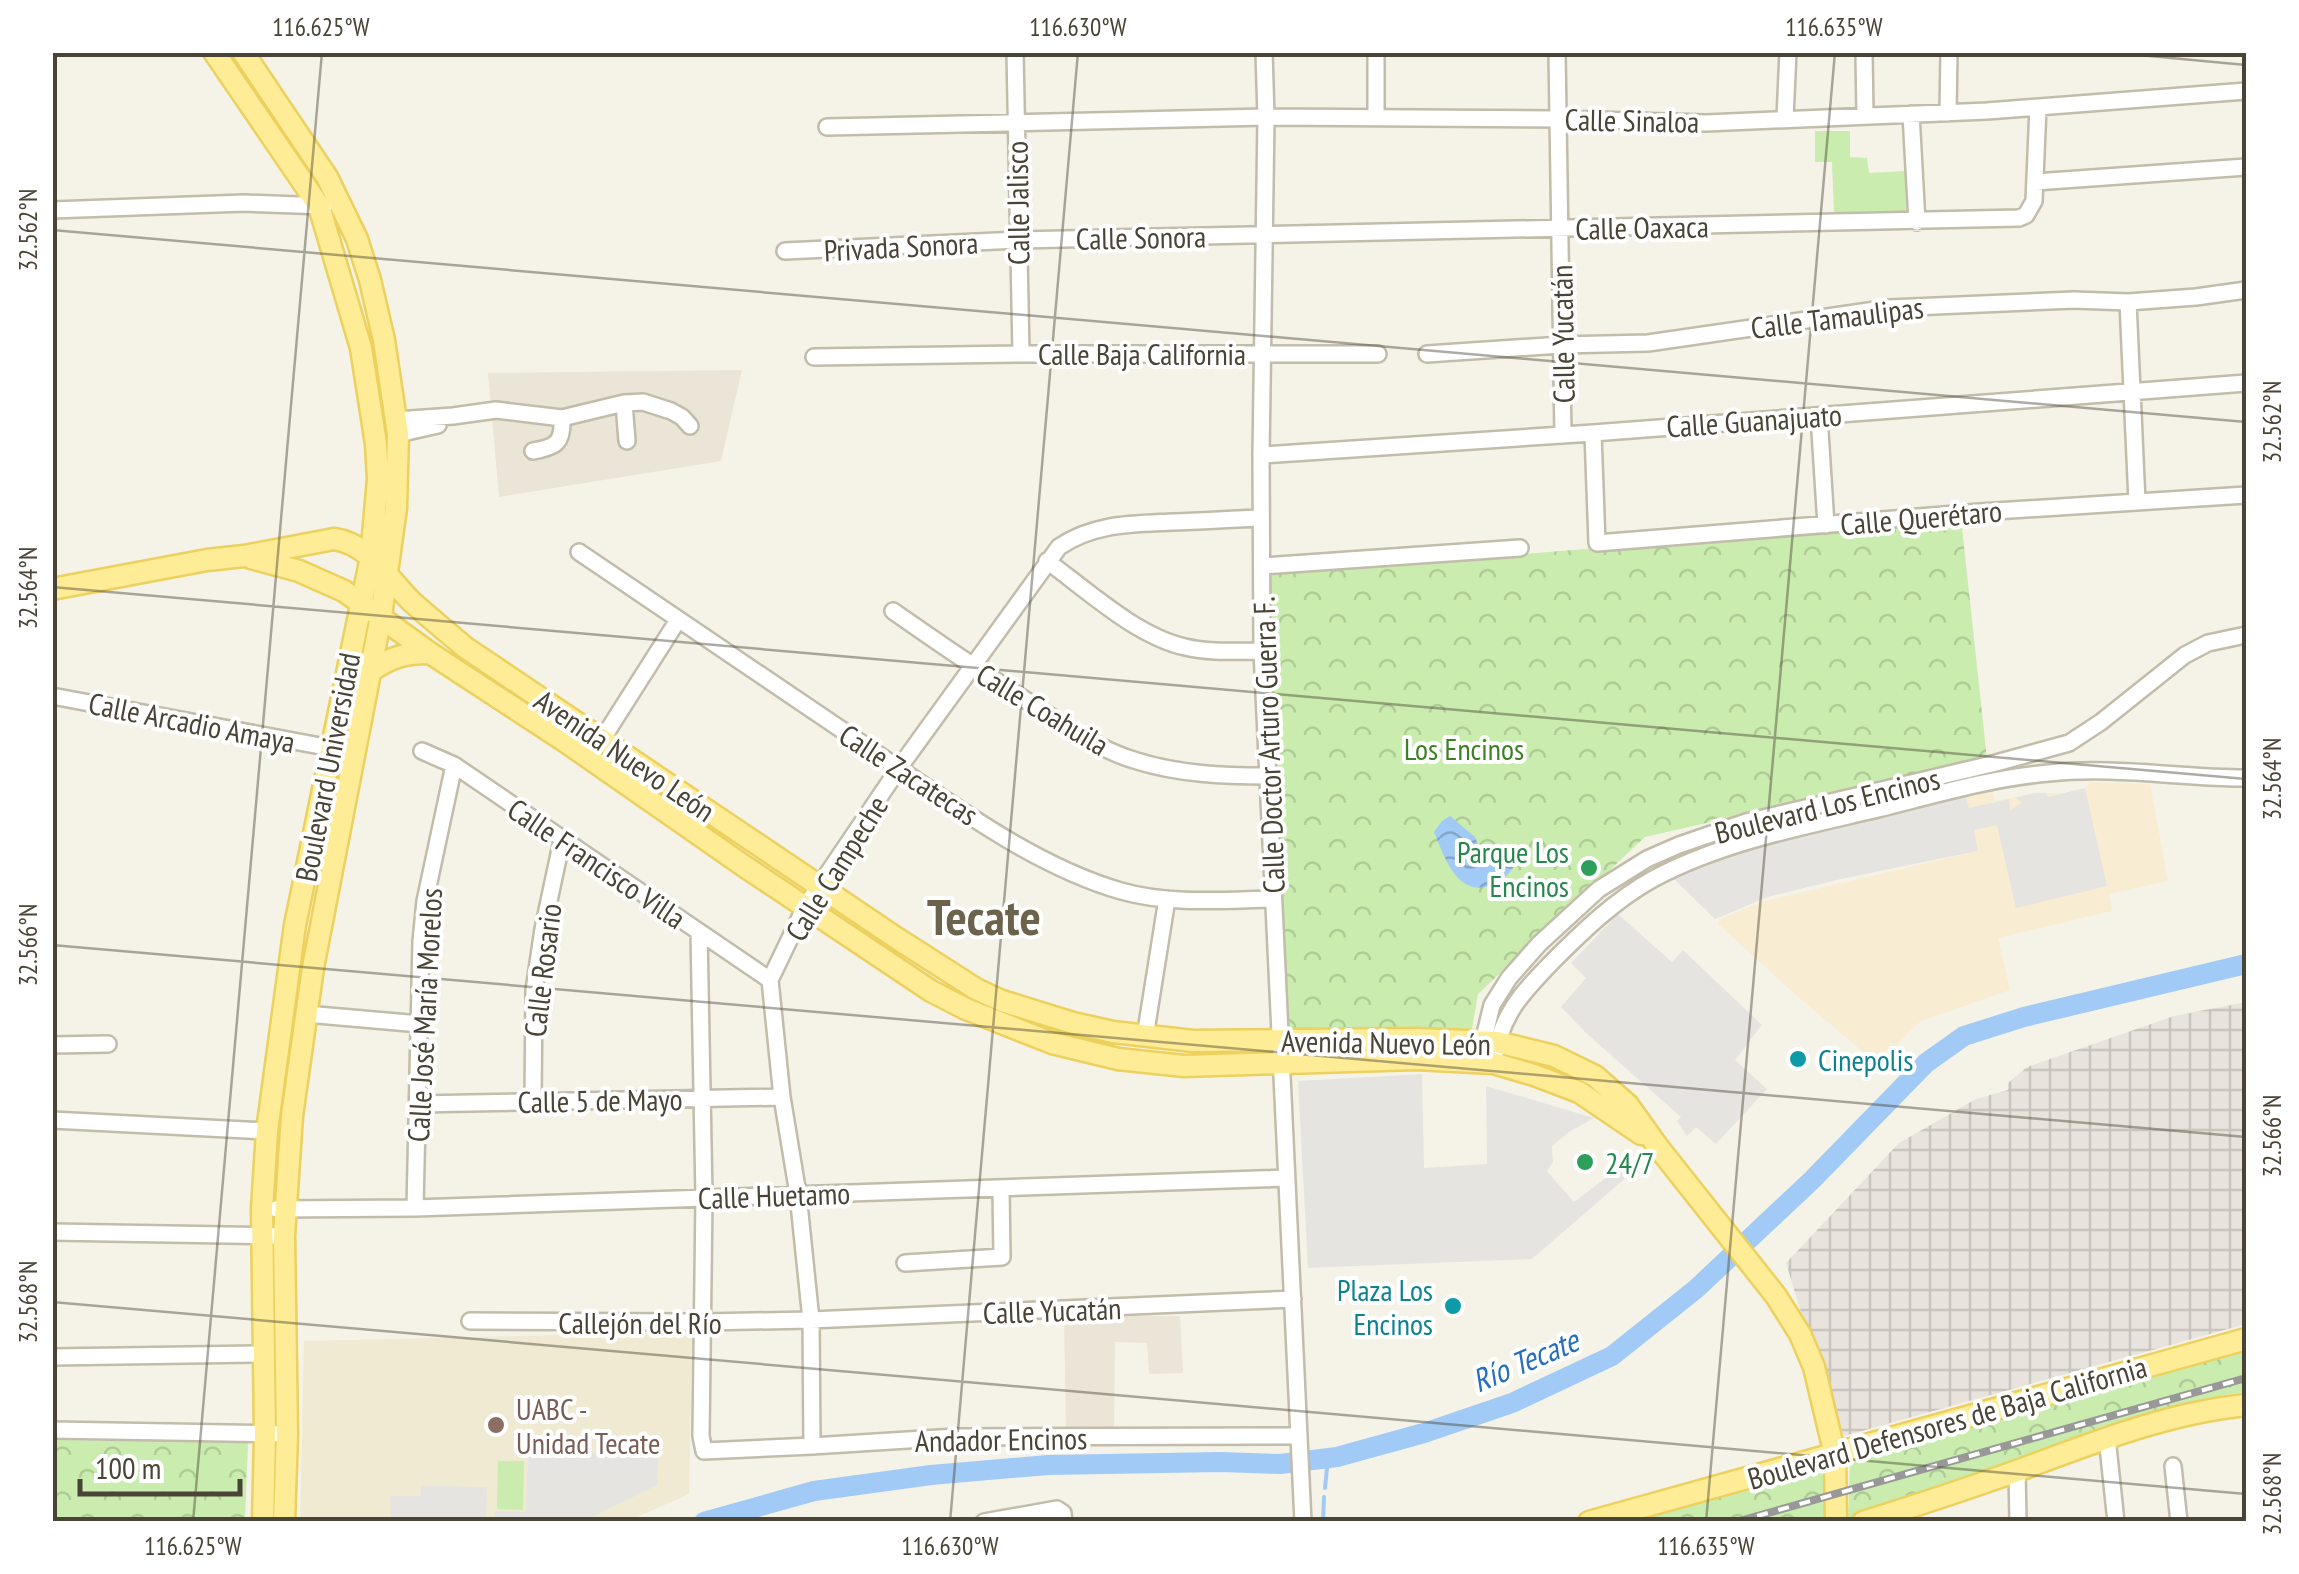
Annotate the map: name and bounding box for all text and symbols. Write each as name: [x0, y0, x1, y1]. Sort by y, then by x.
text: 116.625°W: [272, 11, 370, 43]
text: 116.630°W: [1029, 11, 1127, 43]
text: 116.635°W: [1785, 11, 1883, 43]
street label: Calle Sinaloa: [1564, 99, 1700, 141]
street label: Calle Jalisco: [996, 141, 1038, 265]
text: 32.562°N: [12, 189, 44, 271]
street label: Calle Oaxaca: [1575, 206, 1709, 248]
street label: Calle Sonora: [1076, 216, 1206, 258]
street label: Privada Sonora: [823, 222, 979, 270]
street label: Calle Yucatán: [1541, 264, 1583, 404]
street label: Calle Tamaulipas: [1749, 287, 1925, 347]
street label: Calle Baja California: [1038, 334, 1246, 373]
text: 32.562°N: [2256, 381, 2288, 463]
street label: Calle Guanajuato: [1665, 394, 1843, 446]
street label: Calle Querétaro: [1839, 491, 2003, 543]
text: 32.564°N: [12, 547, 44, 629]
street label: Calle Doctor Arturo Guerra F.: [1243, 596, 1293, 894]
street label: Boulevard Universidad: [286, 649, 368, 885]
street label: Calle Coahuila: [970, 654, 1116, 764]
street label: Avenida Nuevo León: [527, 680, 723, 830]
street label: Calle Arcadio Amaya: [86, 683, 298, 761]
street label: Calle Zacatecas: [832, 715, 986, 833]
park label: Los Encinos: [1404, 729, 1524, 768]
text: 32.564°N: [2256, 738, 2288, 820]
street label: Boulevard Los Encinos: [1711, 758, 1943, 852]
street label: Calle Campeche: [776, 788, 896, 948]
street label: Calle Francisco Villa: [501, 789, 693, 937]
place label: Parque Los Encinos: [1457, 832, 1569, 905]
marker: Parque Los Encinos: [1578, 857, 1600, 879]
district label: Tecate: [927, 884, 1041, 949]
street label: Calle José María Morelos: [398, 887, 450, 1143]
street label: Calle Rosario: [514, 901, 570, 1039]
text: 32.566°N: [12, 904, 44, 986]
street label: Avenida Nuevo León: [1281, 1021, 1491, 1063]
place label: Cinepolis: [1818, 1040, 1913, 1079]
marker: Cinepolis: [1787, 1048, 1809, 1070]
street label: Calle 5 de Mayo: [517, 1079, 683, 1121]
text: 32.566°N: [2256, 1095, 2288, 1177]
place label: 24/7: [1605, 1143, 1654, 1182]
marker: 24/7: [1574, 1151, 1596, 1173]
street label: Calle Huetamo: [697, 1173, 851, 1217]
text: 32.568°N: [12, 1261, 44, 1343]
place label: Plaza Los Encinos: [1337, 1270, 1433, 1343]
street label: Calle Yucatán: [982, 1288, 1122, 1332]
marker: Plaza Los Encinos: [1442, 1295, 1464, 1317]
street label: Callejón del Río: [558, 1303, 722, 1342]
water label: Río Tecate: [1465, 1318, 1586, 1401]
street label: Boulevard Defensores de Baja California: [1743, 1346, 2151, 1498]
place label: UABC - Unidad Tecate: [516, 1389, 660, 1462]
marker: UABC - Unidad Tecate: [485, 1414, 507, 1436]
street label: Andador Encinos: [914, 1418, 1088, 1460]
scale bar: [80, 1434, 240, 1496]
text: 100 m: [95, 1448, 161, 1487]
text: 32.568°N: [2256, 1453, 2288, 1535]
text: 116.625°W: [144, 1530, 242, 1562]
text: 116.630°W: [901, 1530, 999, 1562]
text: 116.635°W: [1657, 1530, 1755, 1562]

